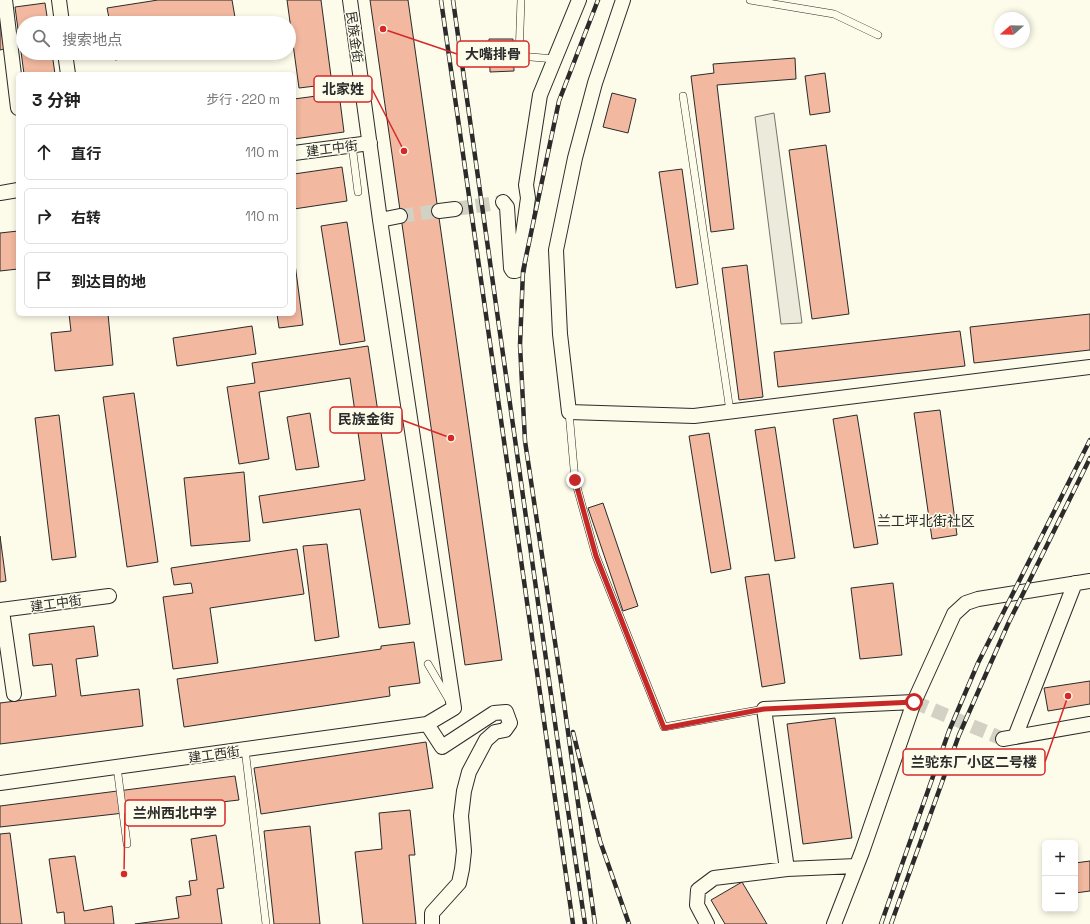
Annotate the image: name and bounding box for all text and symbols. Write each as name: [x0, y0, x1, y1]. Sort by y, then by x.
street label: 民族金街: [342, 10, 367, 64]
north arrow: [994, 12, 1030, 48]
search box: [16, 16, 296, 60]
icon: search: [30, 27, 52, 49]
text: 搜索地点: [62, 30, 122, 49]
callout: 大嘴排骨: [457, 41, 529, 67]
text: 大嘴排骨: [465, 45, 521, 63]
callout: 北家姓: [314, 76, 372, 102]
text: 北家姓: [322, 80, 364, 98]
text: 3 分钟: [32, 89, 81, 111]
text: 步行 · 220 m: [206, 91, 280, 108]
street label: 建工中街: [305, 137, 359, 160]
icon: ahead: [33, 141, 55, 163]
text: 直行: [71, 144, 101, 163]
text: 110 m: [245, 144, 279, 161]
icon: right: [33, 205, 55, 227]
text: 右转: [71, 208, 101, 227]
text: 110 m: [245, 208, 279, 225]
icon: arrive: [33, 269, 55, 291]
text: 到达目的地: [71, 272, 146, 291]
callout: 民族金街: [330, 407, 402, 433]
text: 民族金街: [338, 410, 394, 428]
route end: [566, 471, 584, 489]
district label: 兰工坪北街社区: [877, 512, 975, 530]
street label: 建工中街: [29, 591, 83, 616]
route start: [905, 693, 923, 711]
street label: 建工西街: [187, 742, 241, 767]
callout: 兰驼东厂小区二号楼: [903, 749, 1045, 775]
text: 兰驼东厂小区二号楼: [911, 753, 1037, 771]
callout: 兰州西北中学: [125, 800, 225, 826]
text: 兰州西北中学: [133, 804, 217, 822]
map controls: [1042, 840, 1078, 912]
button: +: [1042, 840, 1078, 876]
button: −: [1042, 876, 1078, 912]

